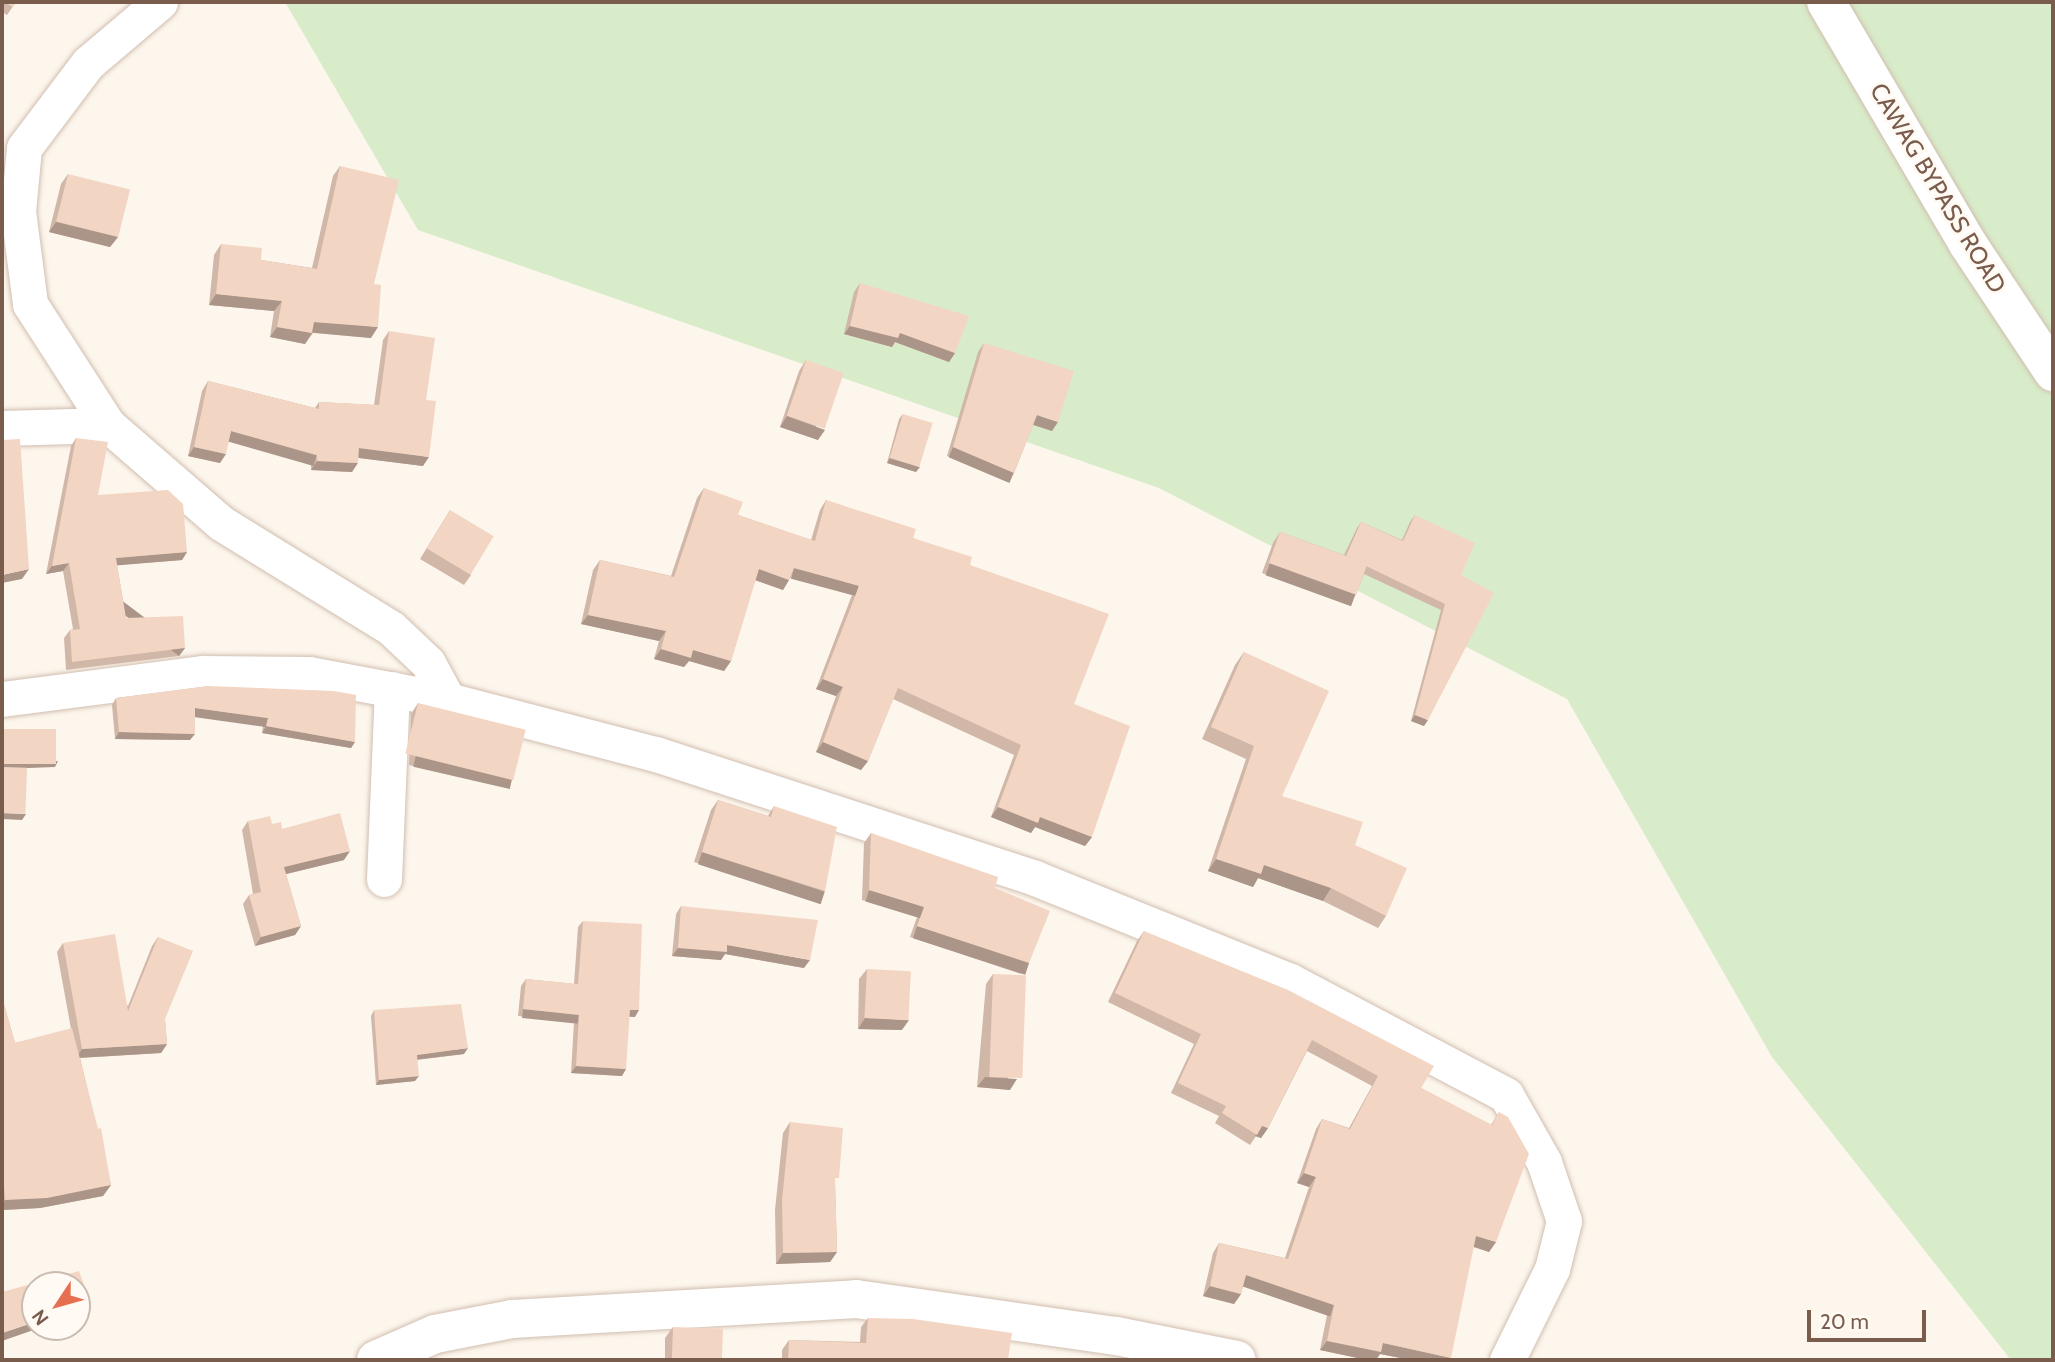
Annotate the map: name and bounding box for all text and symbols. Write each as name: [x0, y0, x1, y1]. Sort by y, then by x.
street label: CAWAG BYPASS ROAD: [1864, 78, 2012, 298]
north arrow: [21, 1271, 91, 1341]
scale bar: [1810, 1296, 1929, 1340]
text: N: [27, 1305, 53, 1330]
text: 20 m: [1820, 1309, 1869, 1334]

